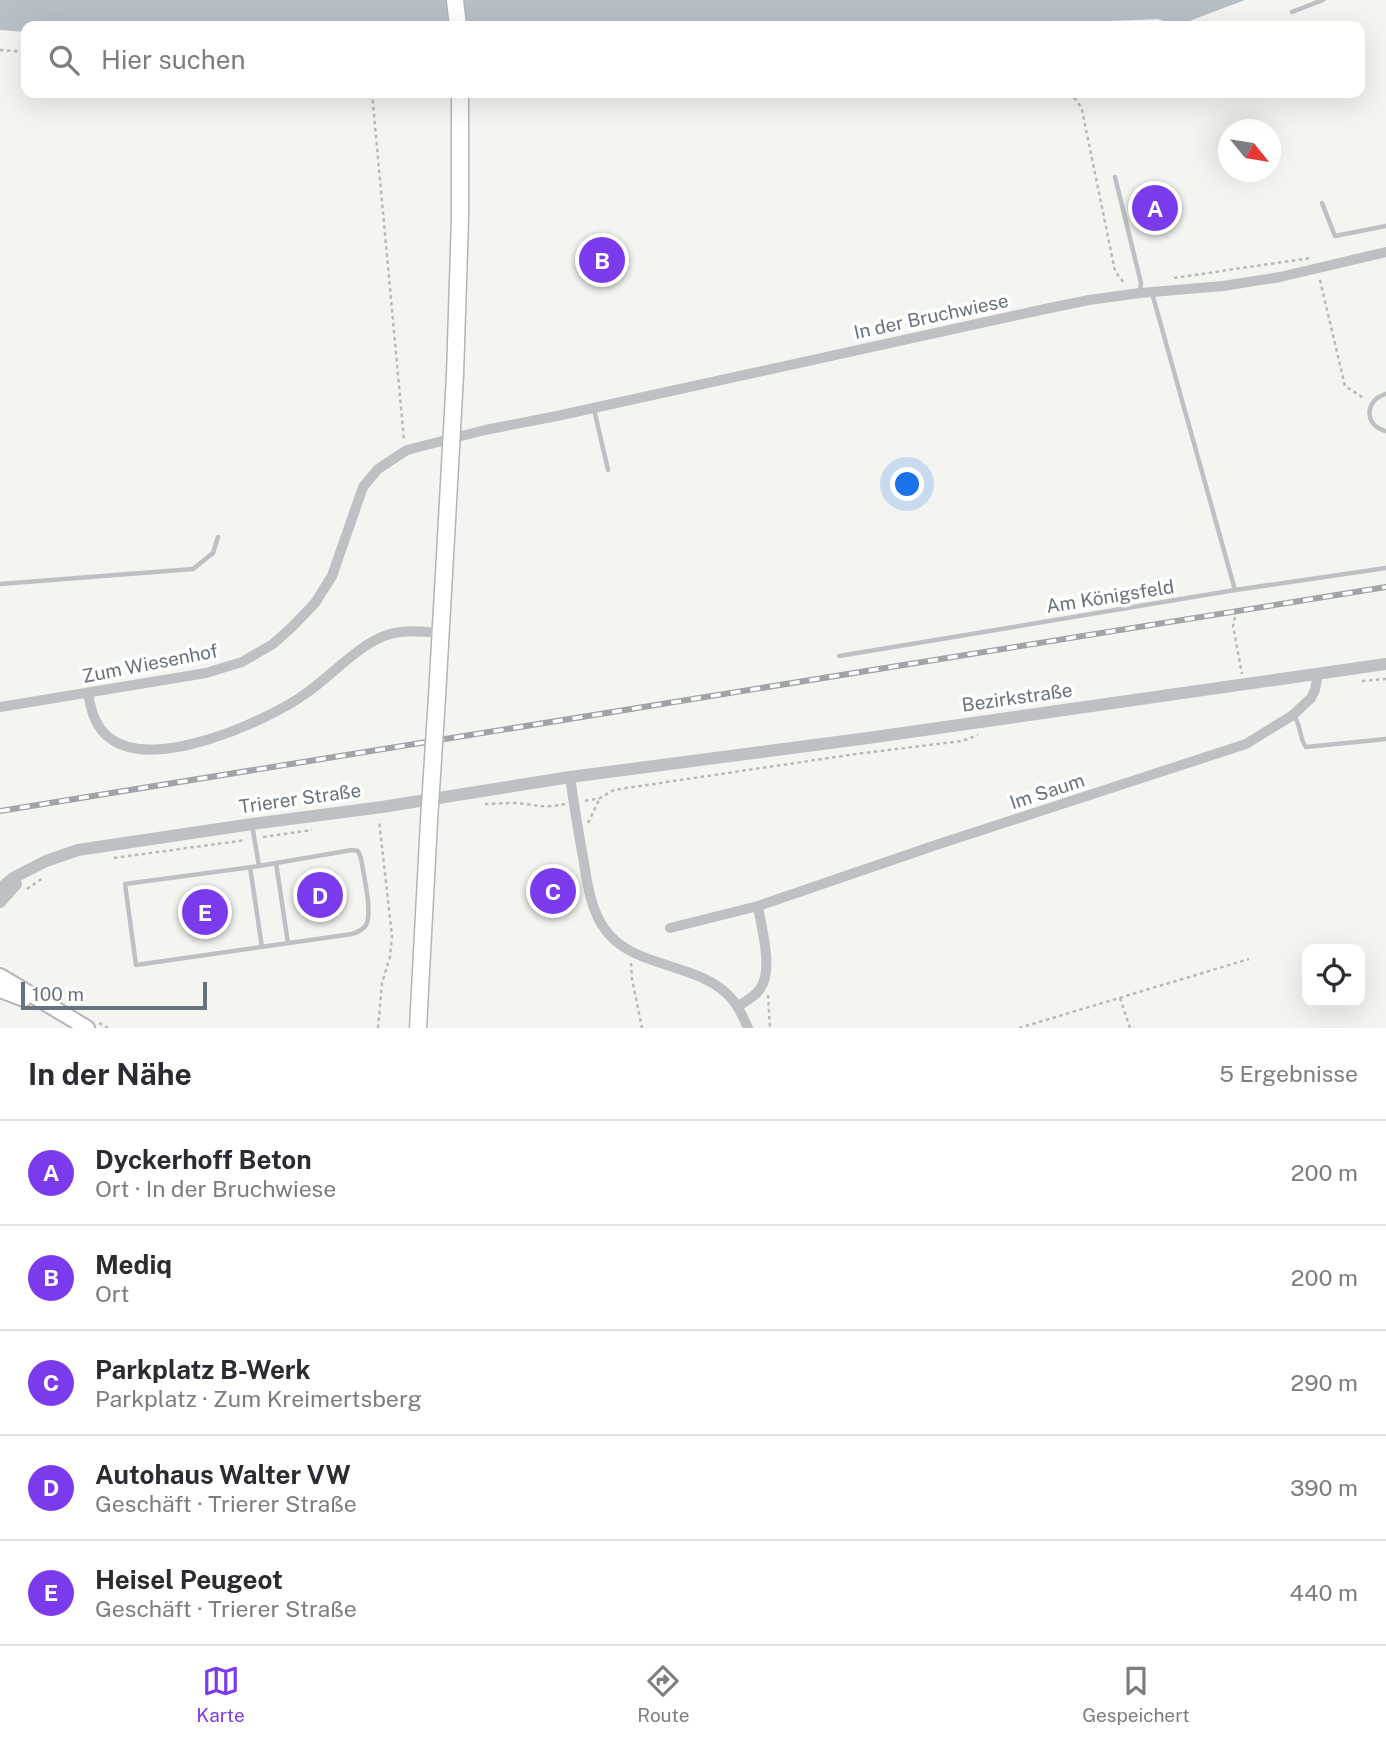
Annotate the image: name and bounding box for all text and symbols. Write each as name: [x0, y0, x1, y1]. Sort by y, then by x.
search box: [21, 21, 1365, 98]
icon: search: [45, 41, 83, 79]
text: Hier suchen: [101, 44, 246, 75]
north arrow: [1218, 119, 1281, 182]
pin: A: [1132, 182, 1178, 234]
pin: B: [579, 234, 625, 286]
street label: In der Bruchwiese: [852, 289, 1010, 343]
your location: [890, 467, 924, 501]
street label: Am Königsfeld: [1044, 575, 1176, 617]
street label: Zum Wiesenhof: [80, 639, 220, 687]
street label: Bezirkstraße: [960, 678, 1074, 716]
street label: Im Saum: [1007, 769, 1087, 813]
street label: Trierer Straße: [238, 779, 362, 817]
pin: C: [530, 865, 576, 917]
pin: D: [297, 869, 343, 921]
pin: E: [182, 886, 228, 938]
map controls: [1302, 944, 1365, 1007]
button: locate: [1302, 944, 1365, 1007]
scale bar: [21, 979, 206, 1011]
text: 100 m: [32, 983, 84, 1005]
text: In der Nähe: [28, 1056, 192, 1092]
text: 5 Ergebnisse: [1219, 1060, 1358, 1087]
text: Dyckerhoff Beton: [95, 1144, 312, 1175]
text: A: [43, 1159, 59, 1186]
text: 200 m: [1291, 1159, 1358, 1186]
text: Ort · In der Bruchwiese: [95, 1175, 336, 1202]
text: Mediq: [95, 1249, 172, 1280]
text: B: [43, 1264, 59, 1291]
text: 200 m: [1291, 1264, 1358, 1291]
text: Ort: [95, 1280, 129, 1307]
text: Parkplatz B-Werk: [95, 1354, 311, 1385]
text: C: [43, 1369, 59, 1396]
text: 290 m: [1291, 1369, 1358, 1396]
text: Parkplatz · Zum Kreimertsberg: [95, 1385, 422, 1412]
text: Autohaus Walter VW: [95, 1459, 351, 1490]
text: D: [43, 1474, 59, 1501]
text: 390 m: [1290, 1474, 1358, 1501]
text: Geschäft · Trierer Straße: [95, 1490, 357, 1517]
text: Heisel Peugeot: [95, 1564, 283, 1595]
text: E: [44, 1579, 58, 1606]
text: 440 m: [1290, 1579, 1358, 1606]
text: Geschäft · Trierer Straße: [95, 1595, 357, 1622]
tab: Karte: [196, 1662, 245, 1726]
tab: Route: [637, 1662, 690, 1726]
tab: Gespeichert: [1082, 1662, 1190, 1726]

